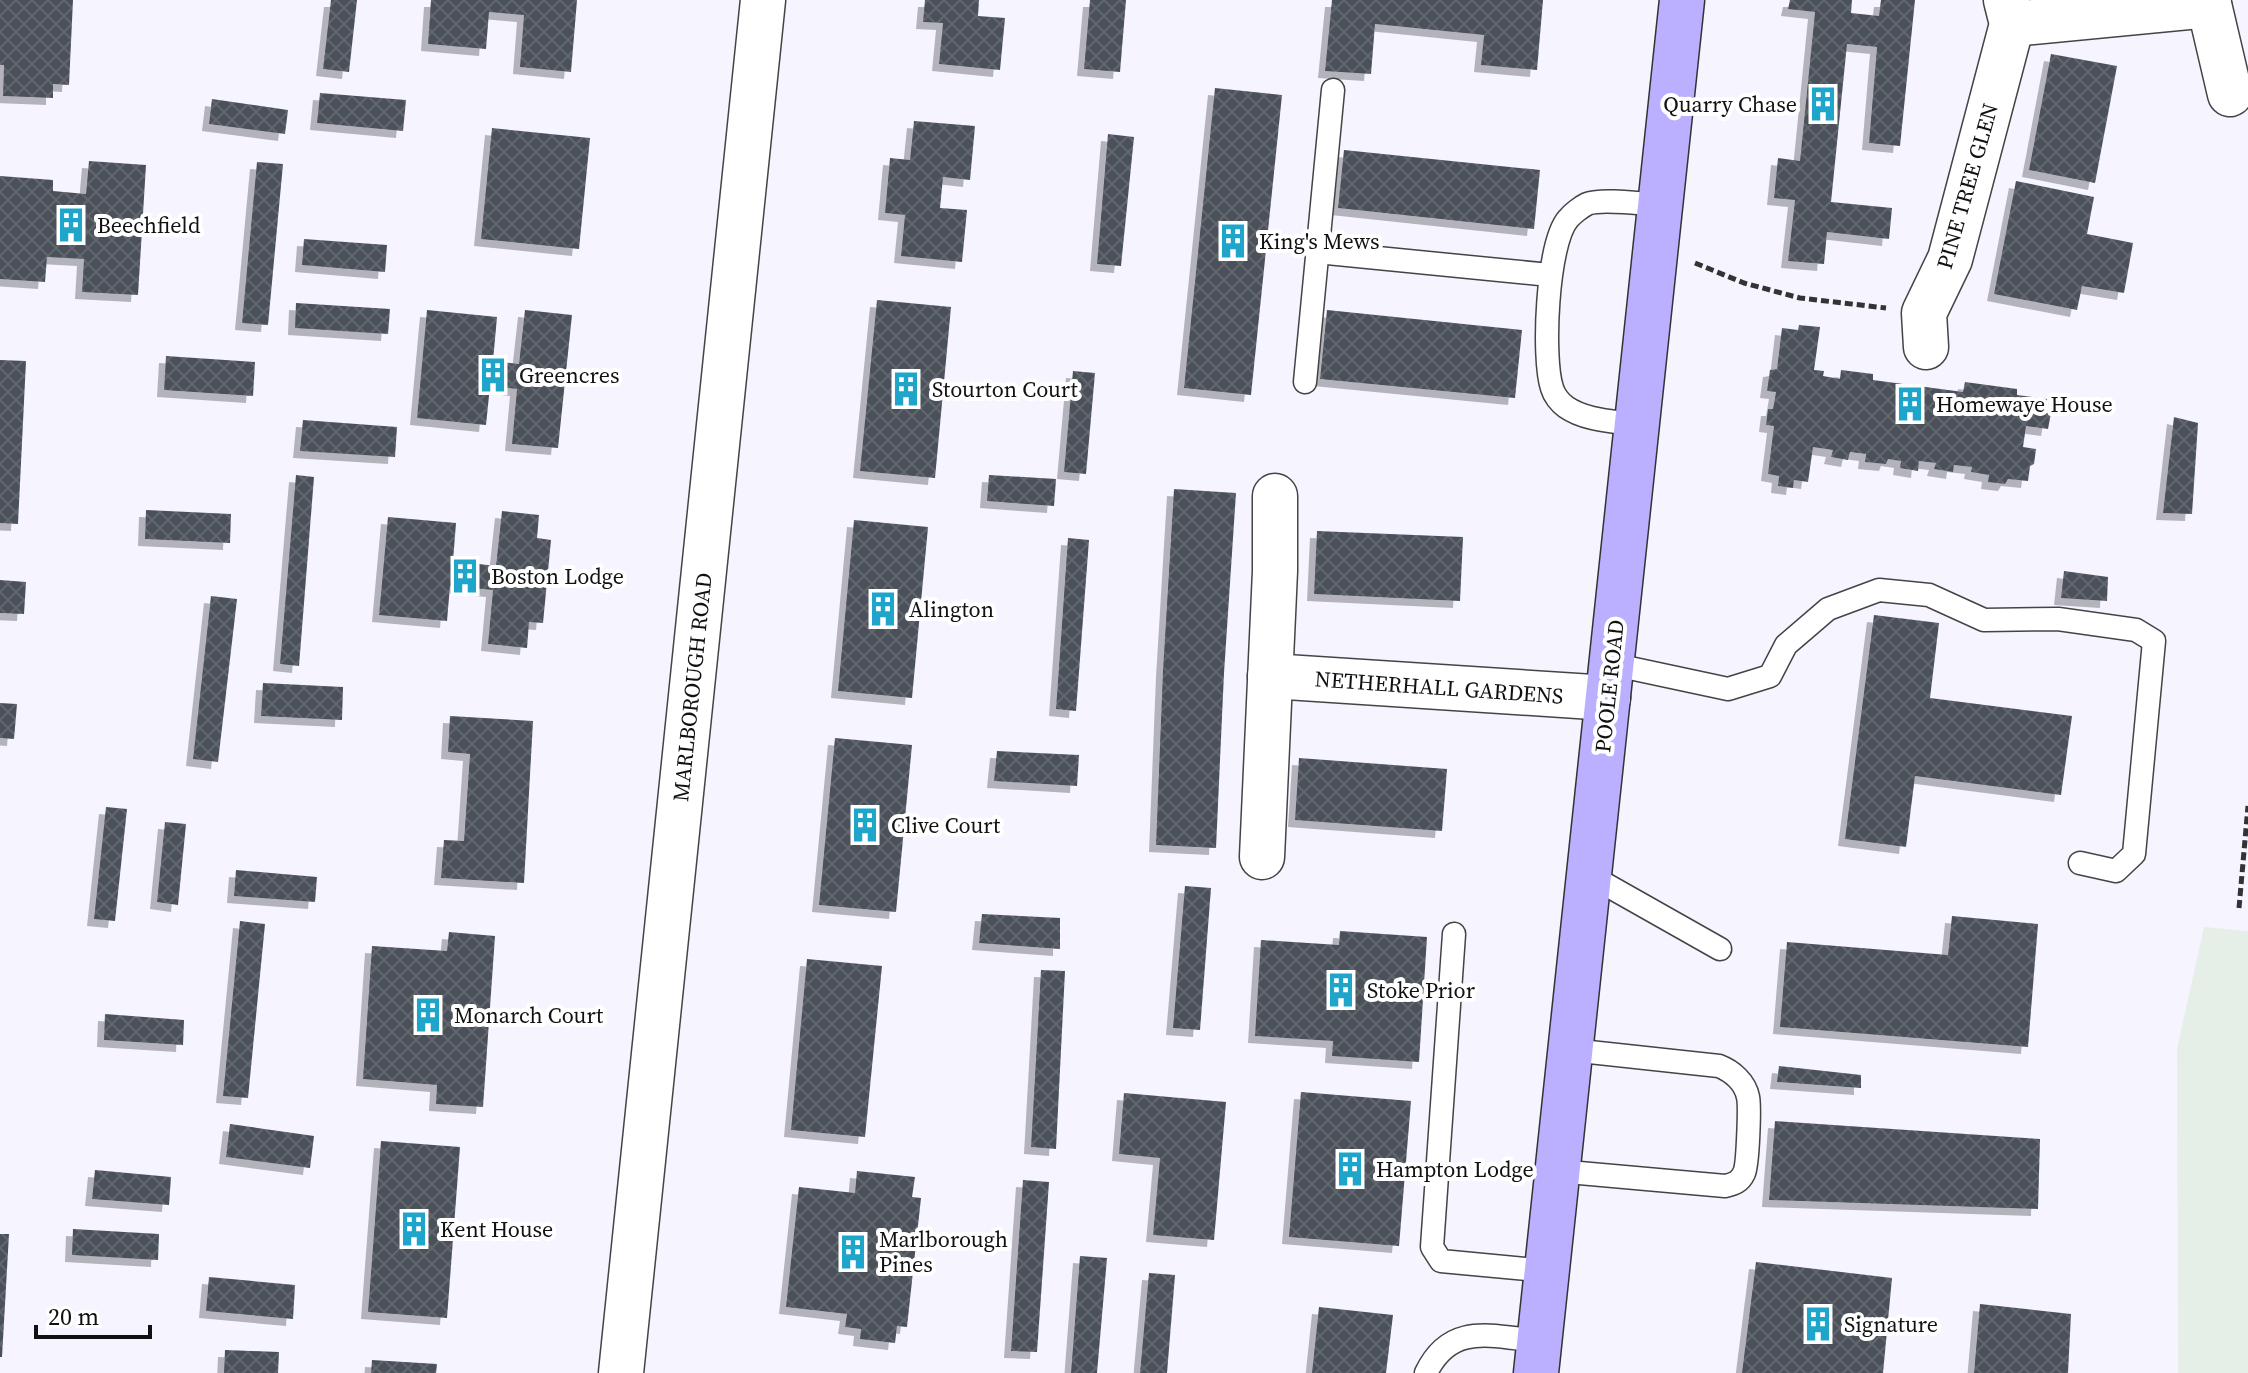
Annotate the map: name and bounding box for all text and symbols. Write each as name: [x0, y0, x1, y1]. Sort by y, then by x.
building icon: Quarry Chase: [1804, 85, 1842, 123]
place label: Quarry Chase: [1663, 89, 1797, 119]
street label: PINE TREE GLEN: [1929, 100, 2005, 272]
building icon: Beechfield: [52, 206, 90, 244]
place label: Beechfield: [97, 210, 201, 240]
building icon: King's Mews: [1214, 222, 1252, 260]
place label: King's Mews: [1259, 226, 1380, 256]
building icon: Greencres: [474, 356, 512, 394]
place label: Greencres: [519, 360, 619, 390]
building icon: Stourton Court: [887, 370, 925, 408]
place label: Stourton Court: [932, 374, 1079, 404]
building icon: Homewaye House: [1891, 385, 1929, 423]
place label: Homewaye House: [1936, 389, 2113, 419]
building icon: Boston Lodge: [446, 557, 484, 595]
place label: Boston Lodge: [491, 561, 624, 591]
street label: MARLBOROUGH ROAD: [665, 571, 719, 803]
building icon: Alington: [864, 590, 902, 628]
place label: Alington: [909, 594, 994, 624]
street label: POOLE ROAD: [1587, 618, 1631, 754]
street label: NETHERHALL GARDENS: [1314, 663, 1564, 711]
building icon: Clive Court: [846, 806, 884, 844]
place label: Clive Court: [891, 810, 1001, 840]
building icon: Stoke Prior: [1322, 971, 1360, 1009]
place label: Stoke Prior: [1367, 975, 1476, 1005]
building icon: Monarch Court: [409, 996, 447, 1034]
place label: Monarch Court: [454, 1000, 604, 1030]
building icon: Hampton Lodge: [1331, 1150, 1369, 1188]
place label: Hampton Lodge: [1376, 1154, 1534, 1184]
building icon: Kent House: [395, 1210, 433, 1248]
place label: Kent House: [440, 1214, 553, 1244]
place label: Marlborough Pines: [879, 1224, 1008, 1279]
building icon: Marlborough Pines: [834, 1233, 872, 1271]
scale bar: [36, 1289, 150, 1339]
text: 20 m: [48, 1300, 99, 1333]
building icon: Signature: [1799, 1305, 1837, 1343]
place label: Signature: [1844, 1309, 1938, 1339]

